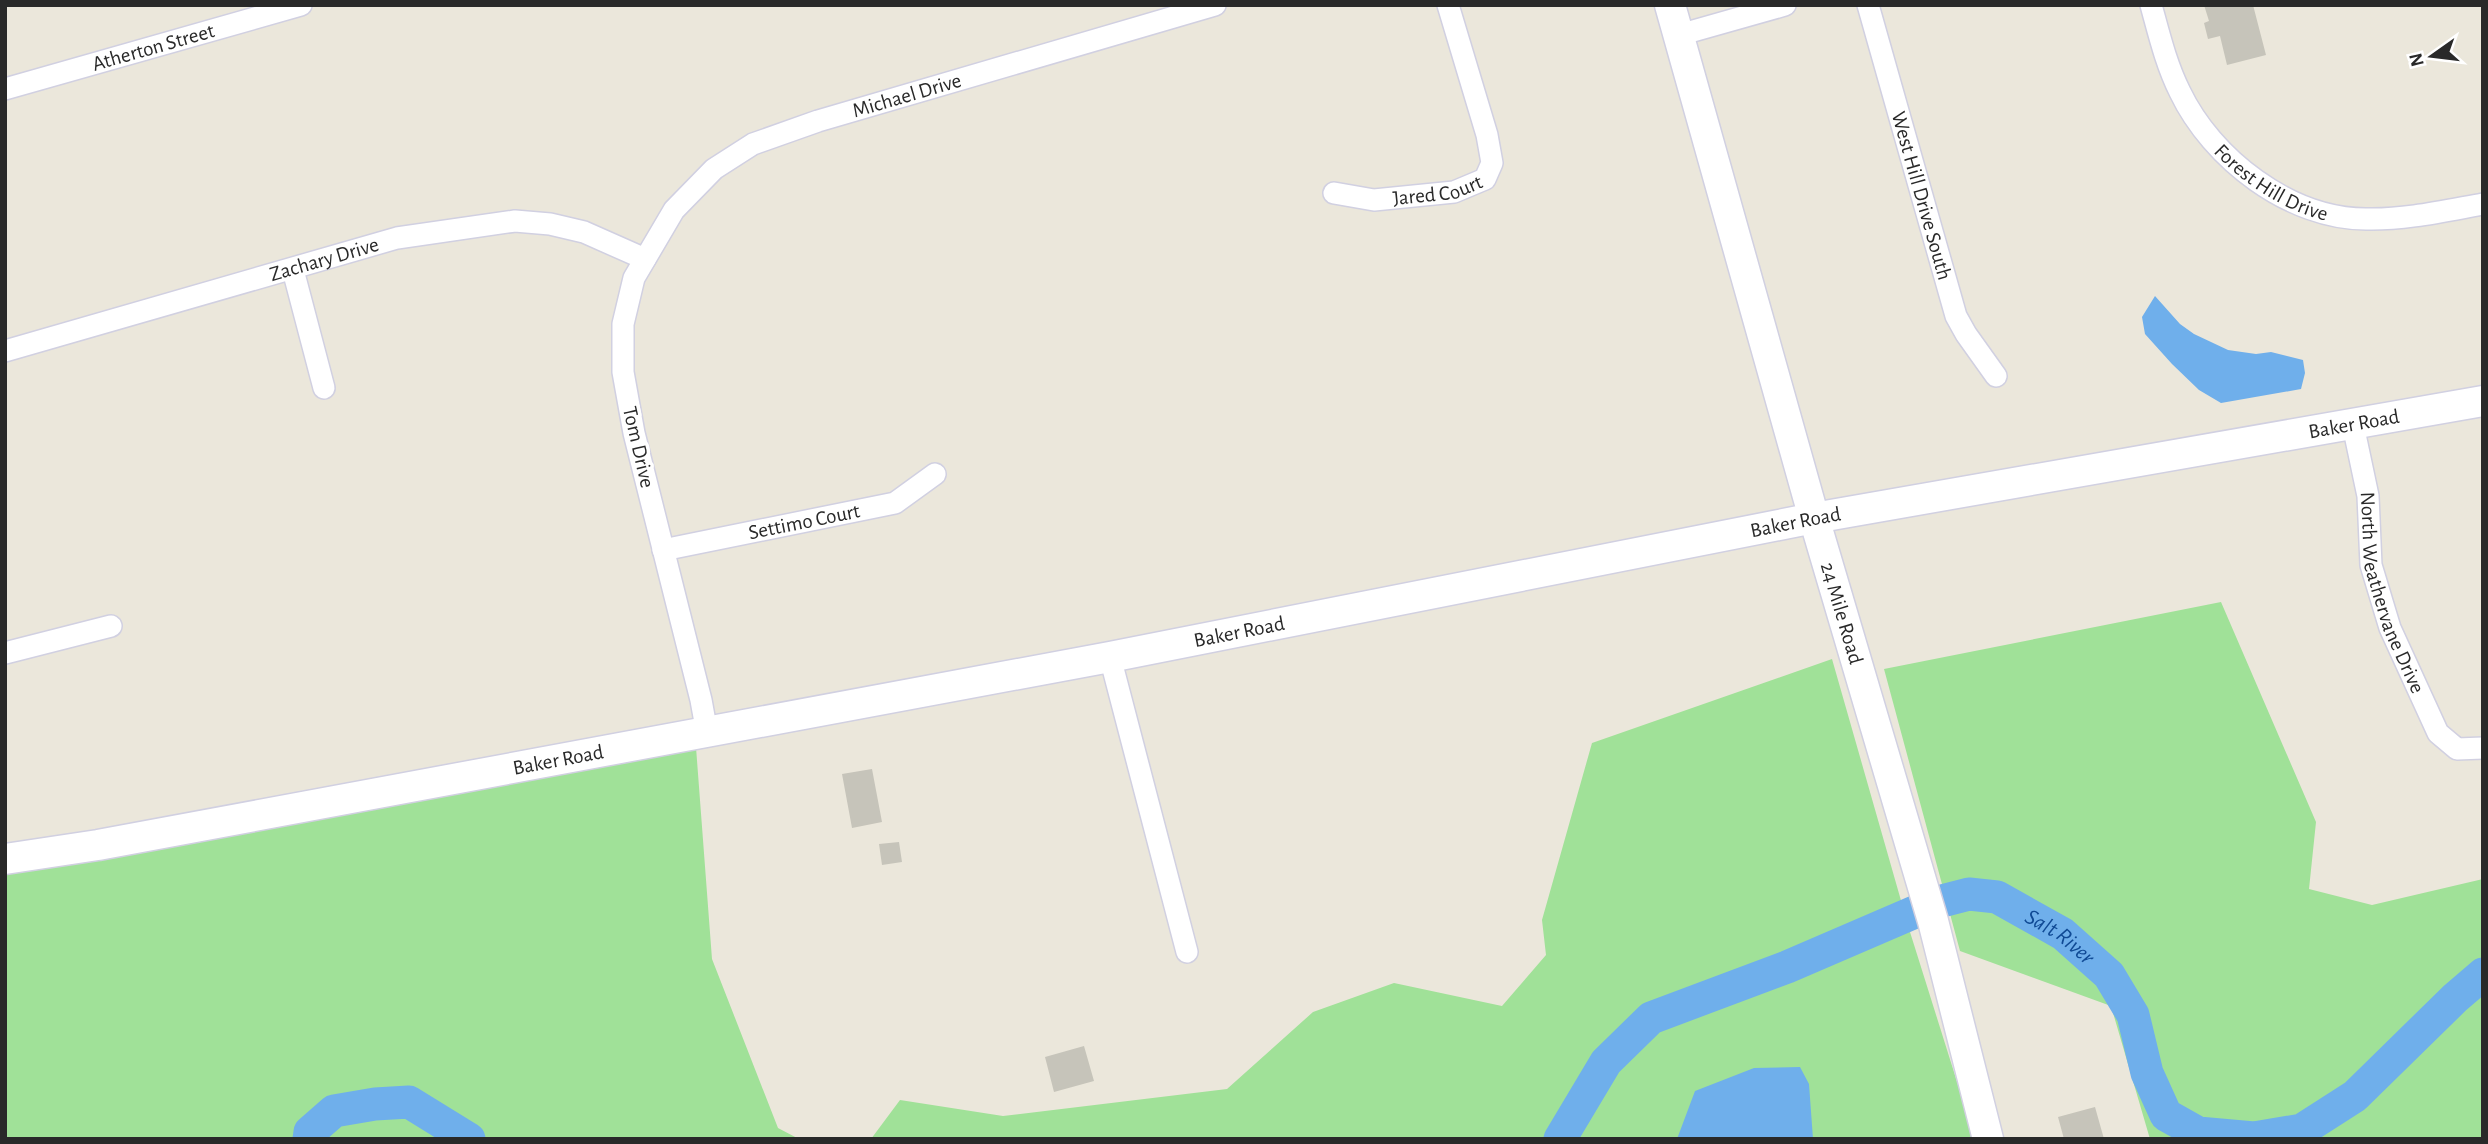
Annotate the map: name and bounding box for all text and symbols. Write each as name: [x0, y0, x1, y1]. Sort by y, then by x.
street label: Atherton Street: [90, 20, 217, 75]
north arrow: [2397, 21, 2467, 91]
text: N: [2406, 51, 2428, 68]
street label: Michael Drive: [850, 70, 964, 121]
street label: West Hill Drive South: [1888, 109, 1955, 282]
street label: Forest Hill Drive: [2210, 140, 2330, 225]
street label: Jared Court: [1392, 171, 1486, 209]
street label: Zachary Drive: [267, 234, 381, 285]
street label: Tom Drive: [619, 404, 658, 490]
street label: Baker Road: [2307, 406, 2401, 442]
street label: North Weathervane Drive: [2357, 491, 2428, 696]
street label: Settimo Court: [747, 500, 862, 543]
street label: Baker Road: [1748, 503, 1843, 541]
street label: 24 Mile Road: [1817, 560, 1867, 667]
street label: Baker Road: [1192, 613, 1287, 651]
street label: Baker Road: [511, 741, 605, 779]
water label: Salt River: [2021, 905, 2099, 970]

